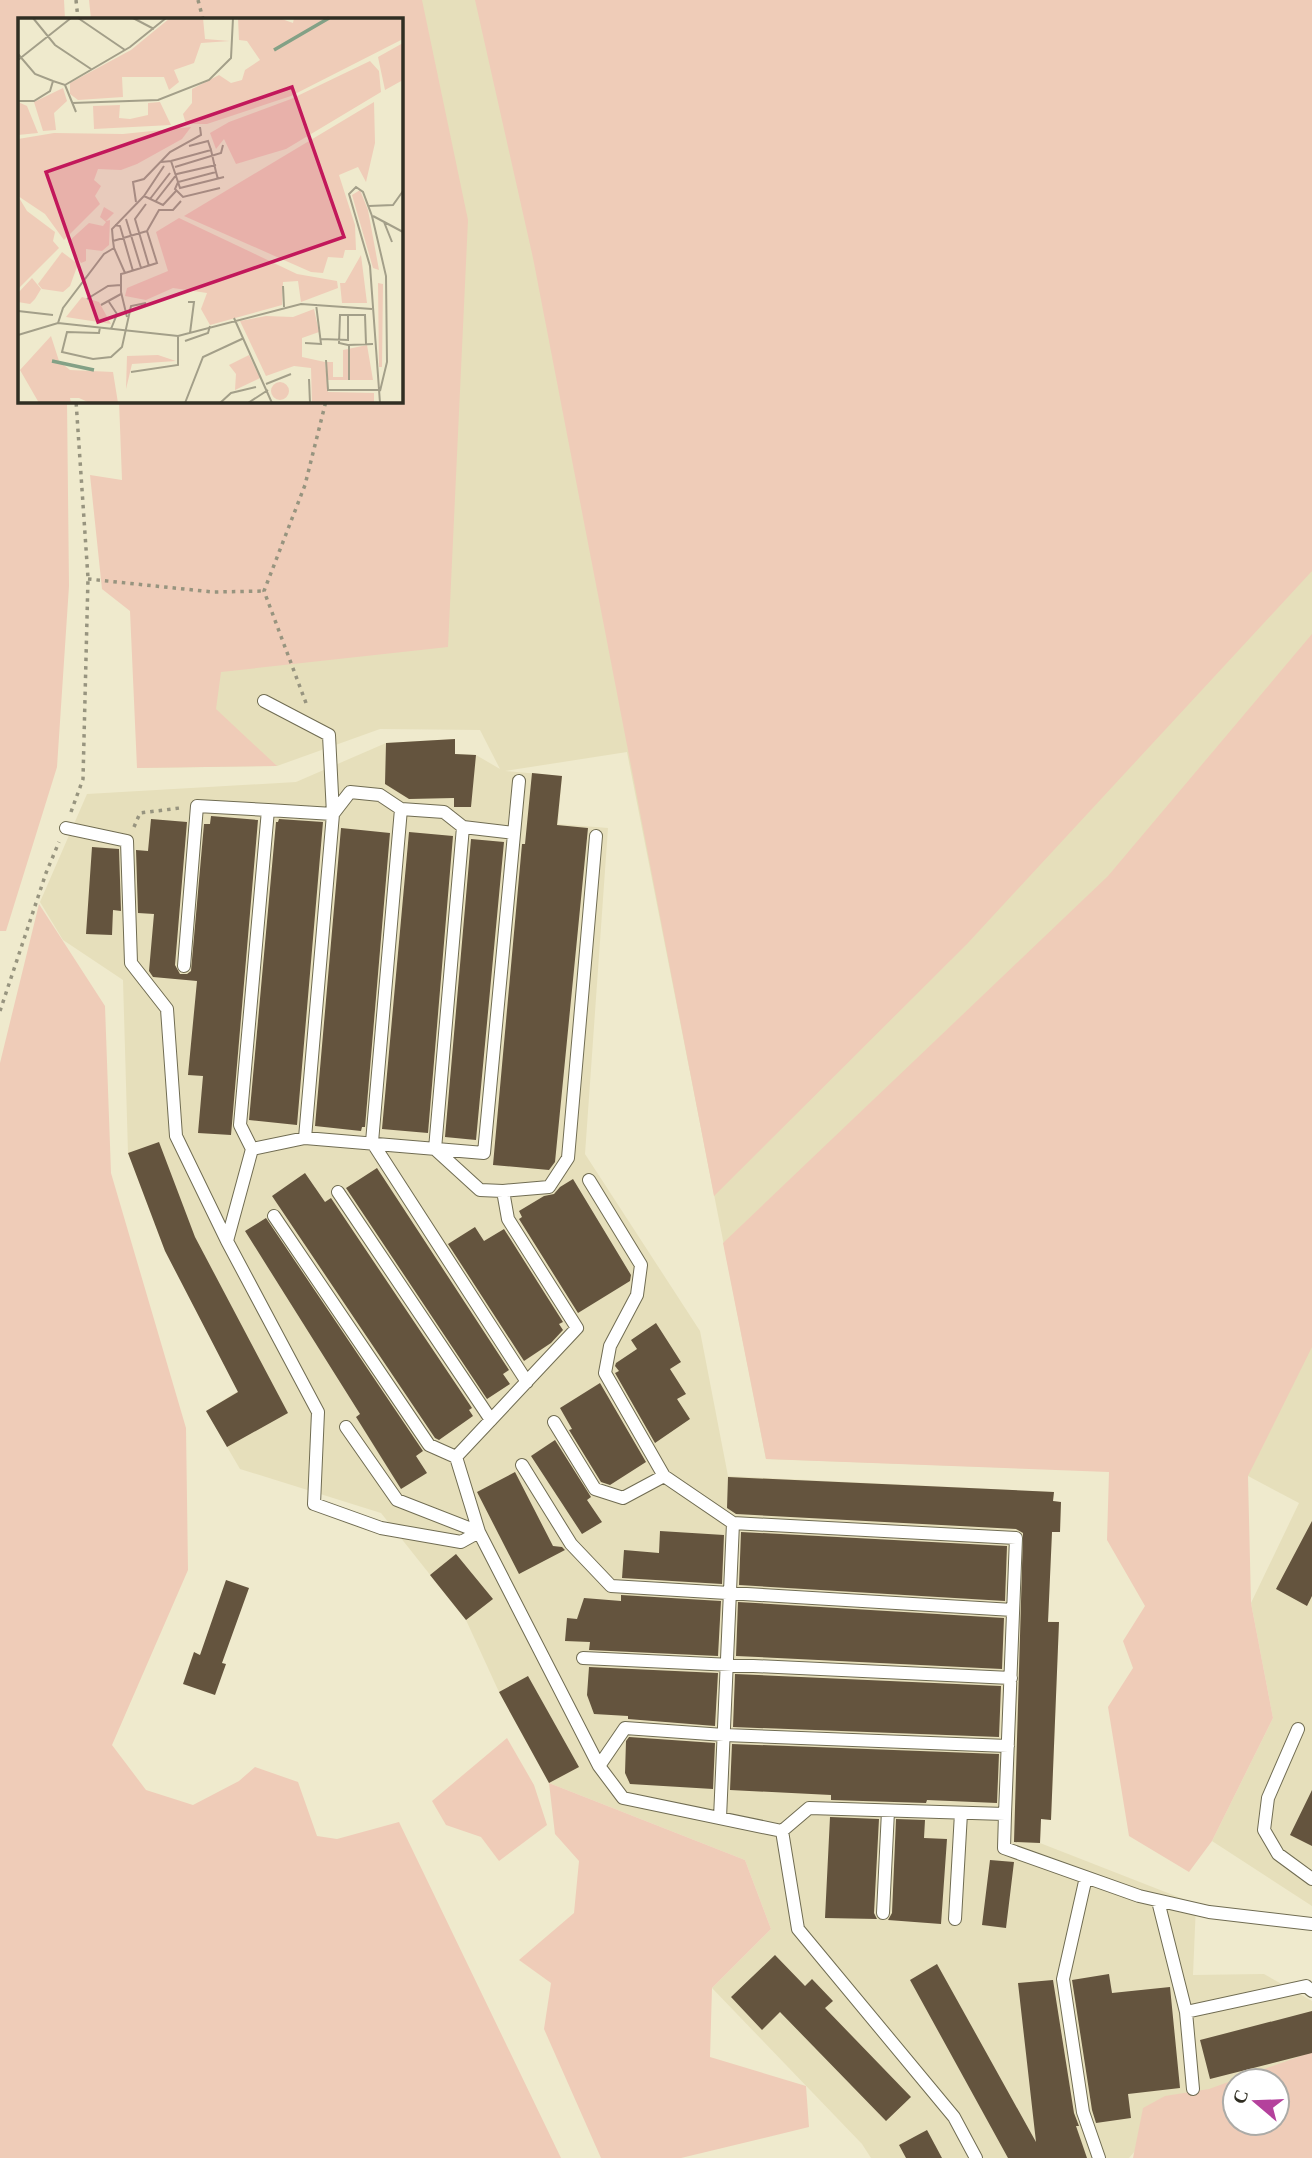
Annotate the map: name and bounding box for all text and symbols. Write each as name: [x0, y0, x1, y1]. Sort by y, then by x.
inset map: [18, 18, 402, 402]
north arrow: [1221, 2067, 1291, 2137]
text: С: [1228, 2087, 1253, 2107]

